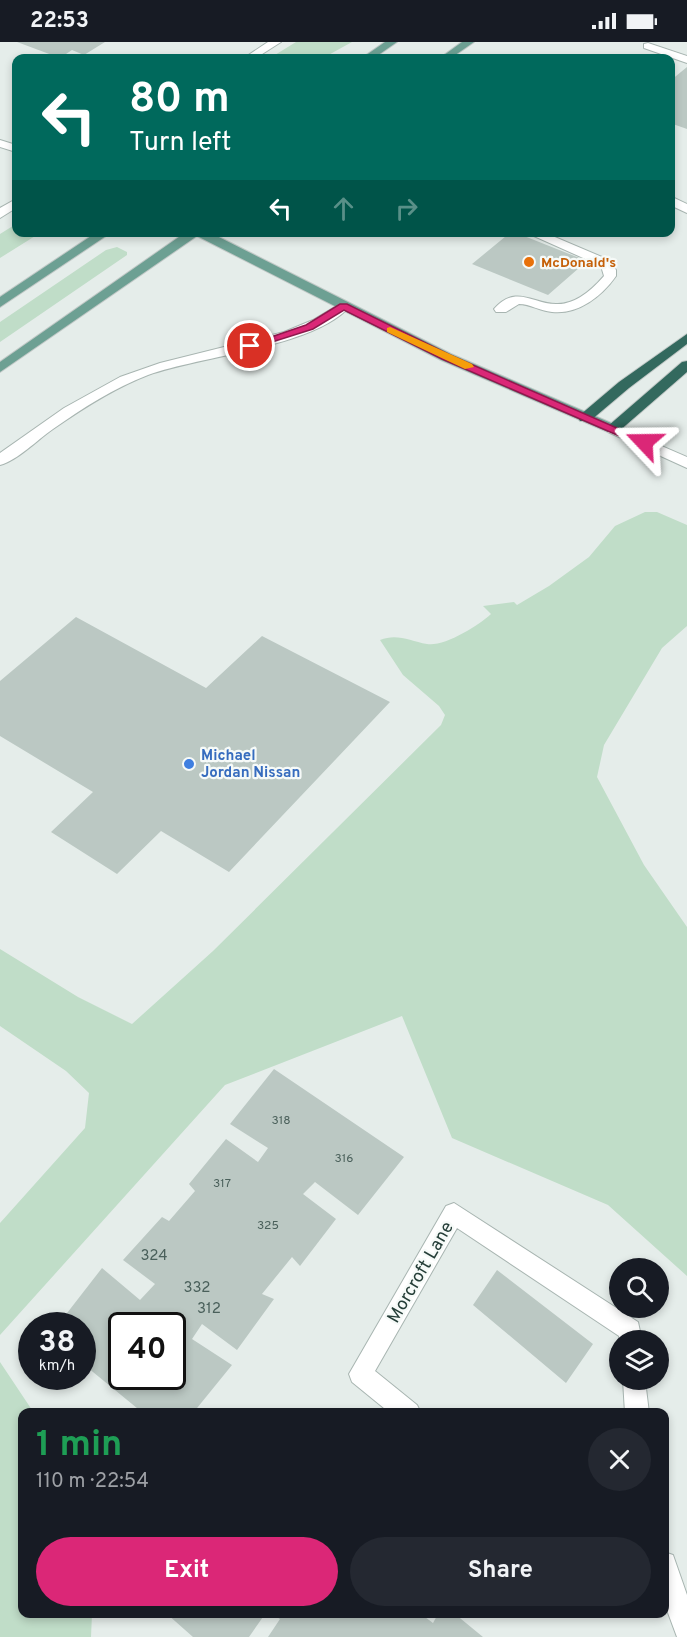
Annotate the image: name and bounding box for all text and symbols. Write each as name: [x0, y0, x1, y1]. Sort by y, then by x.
text: 22:53: [30, 8, 89, 35]
text: 80 m: [129, 74, 230, 127]
icon: left: [30, 78, 108, 156]
text: Turn left: [129, 126, 231, 160]
icon: left: [264, 192, 297, 225]
icon: ahead: [327, 192, 360, 225]
icon: right: [390, 192, 423, 225]
marker: McDonald's: [522, 255, 536, 269]
place label: McDonald's: [541, 255, 616, 272]
pin: [224, 320, 275, 371]
icon: arrive: [233, 329, 266, 362]
position arrow: [612, 410, 676, 474]
place label: Michael Jordan Nissan: [201, 747, 300, 783]
marker: Michael Jordan Nissan: [182, 757, 196, 771]
house number: 318: [271, 1113, 291, 1129]
house number: 316: [335, 1151, 353, 1167]
house number: 317: [213, 1176, 231, 1192]
house number: 325: [257, 1218, 279, 1234]
street label: Morcroft Lane: [383, 1218, 460, 1328]
house number: 324: [140, 1247, 168, 1266]
map controls: [609, 1258, 669, 1390]
button: search: [609, 1258, 669, 1318]
house number: 332: [184, 1279, 210, 1298]
house number: 312: [197, 1300, 221, 1319]
speed limit sign: 40: [108, 1312, 186, 1390]
text: 38: [39, 1325, 75, 1362]
button: layers: [609, 1330, 669, 1390]
text: km/h: [39, 1357, 75, 1376]
text: 1 min: [36, 1423, 122, 1469]
button: close: [588, 1428, 651, 1491]
text: 110 m · 22:54: [36, 1469, 149, 1495]
button: Exit: [36, 1537, 338, 1606]
button: Share: [350, 1537, 651, 1606]

